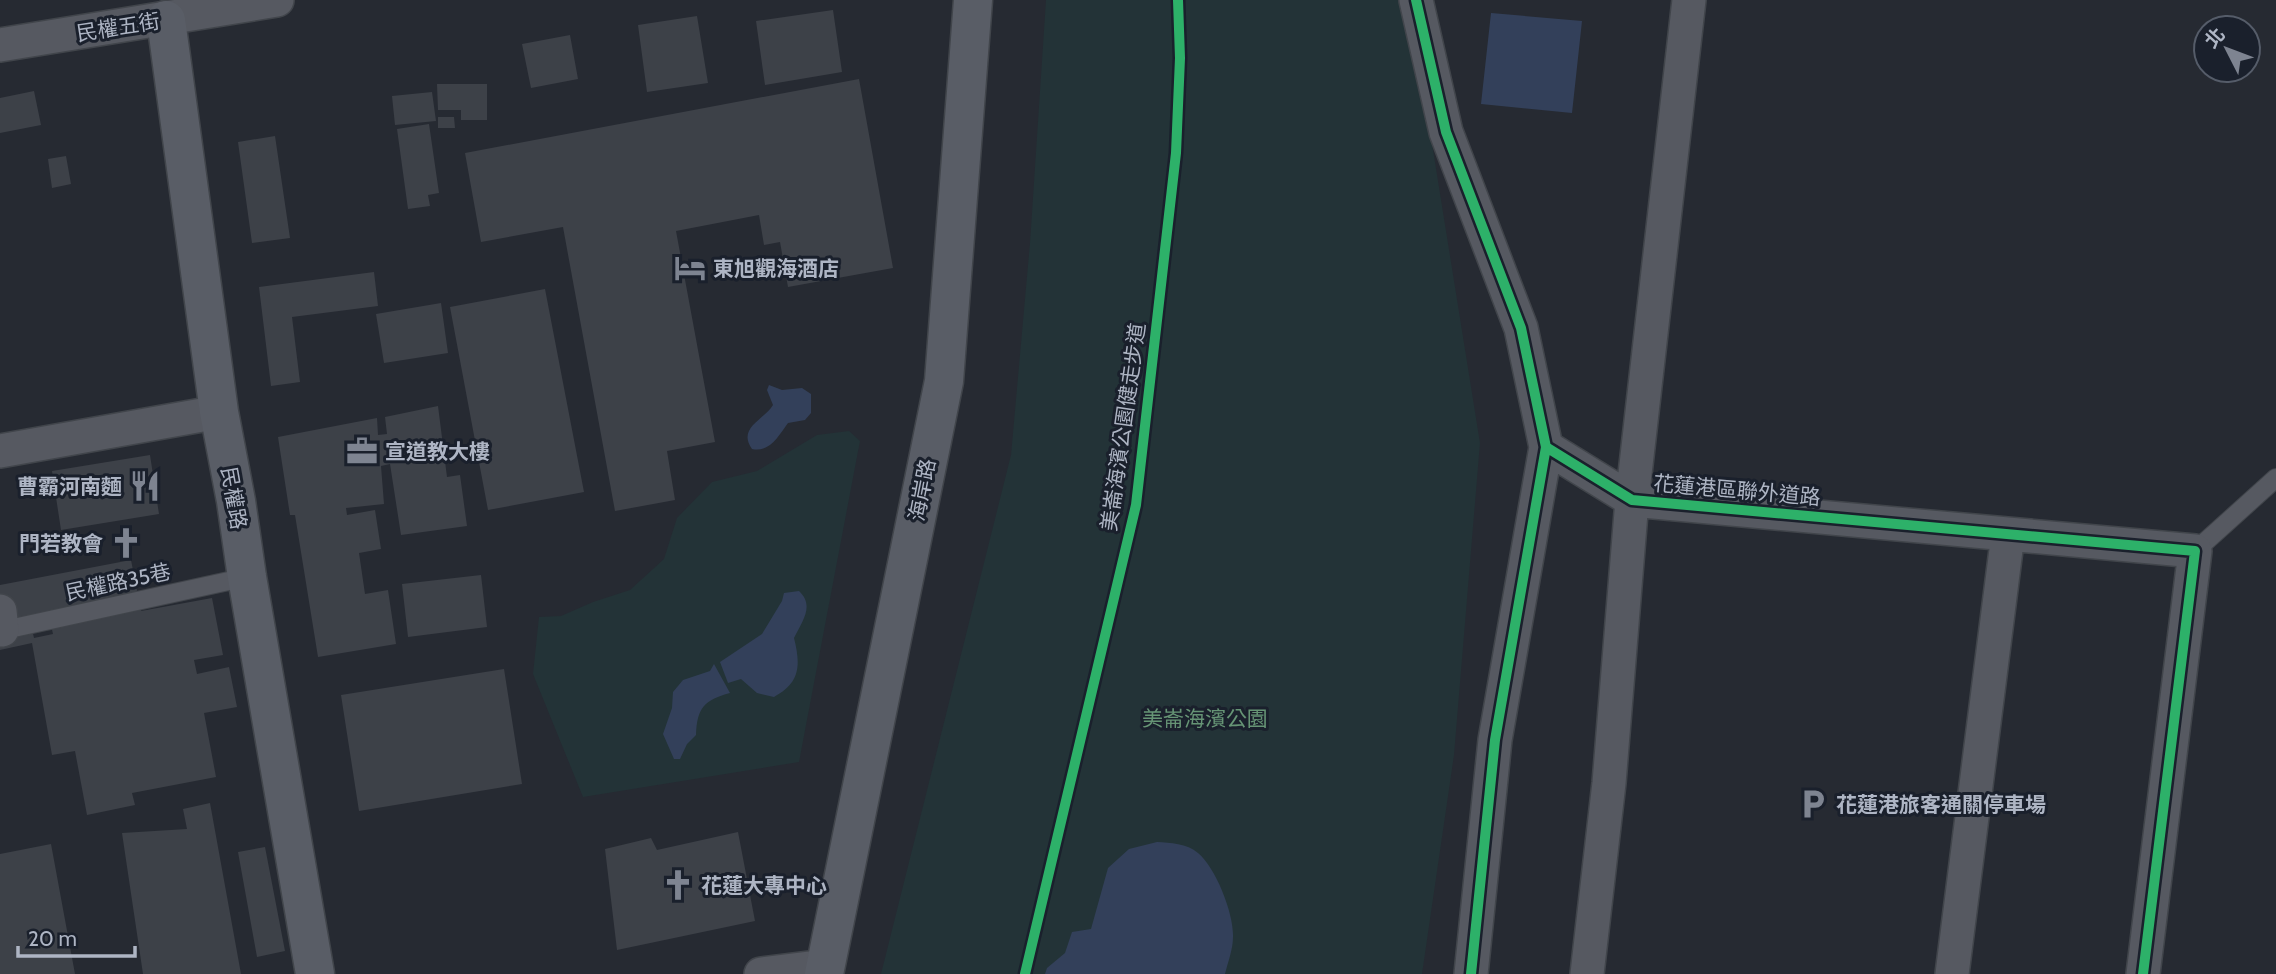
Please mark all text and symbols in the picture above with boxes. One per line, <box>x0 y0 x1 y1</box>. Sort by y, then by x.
street label: 民權五街 <box>75 8 161 46</box>
north arrow <box>2192 14 2262 84</box>
text: 北 <box>2200 23 2230 53</box>
hotel icon: 東旭觀海酒店 <box>673 251 707 285</box>
place label: 東旭觀海酒店 <box>713 256 839 281</box>
street label: 美崙海濱公園健走步道 <box>1096 321 1150 533</box>
office icon: 宣道教大樓 <box>345 434 379 468</box>
place label: 宣道教大樓 <box>385 439 490 464</box>
street label: 海岸路 <box>904 457 940 523</box>
street label: 民權路 <box>216 465 252 531</box>
restaurant icon: 曹霸河南麵 <box>128 469 162 503</box>
street label: 花蓮港區聯外道路 <box>1652 470 1822 510</box>
place label: 曹霸河南麵 <box>17 474 122 499</box>
church icon: 門若教會 <box>109 526 143 560</box>
place label: 門若教會 <box>19 531 103 556</box>
street label: 民權路35巷 <box>63 559 173 605</box>
park label: 美崙海濱公園 <box>1142 706 1268 731</box>
parking icon: 花蓮港旅客通關停車場 <box>1796 787 1830 821</box>
place label: 花蓮港旅客通關停車場 <box>1836 792 2046 817</box>
church icon: 花蓮大專中心 <box>661 868 695 902</box>
place label: 花蓮大專中心 <box>701 873 827 898</box>
scale bar <box>18 914 135 958</box>
text: 20 m <box>28 926 77 951</box>

